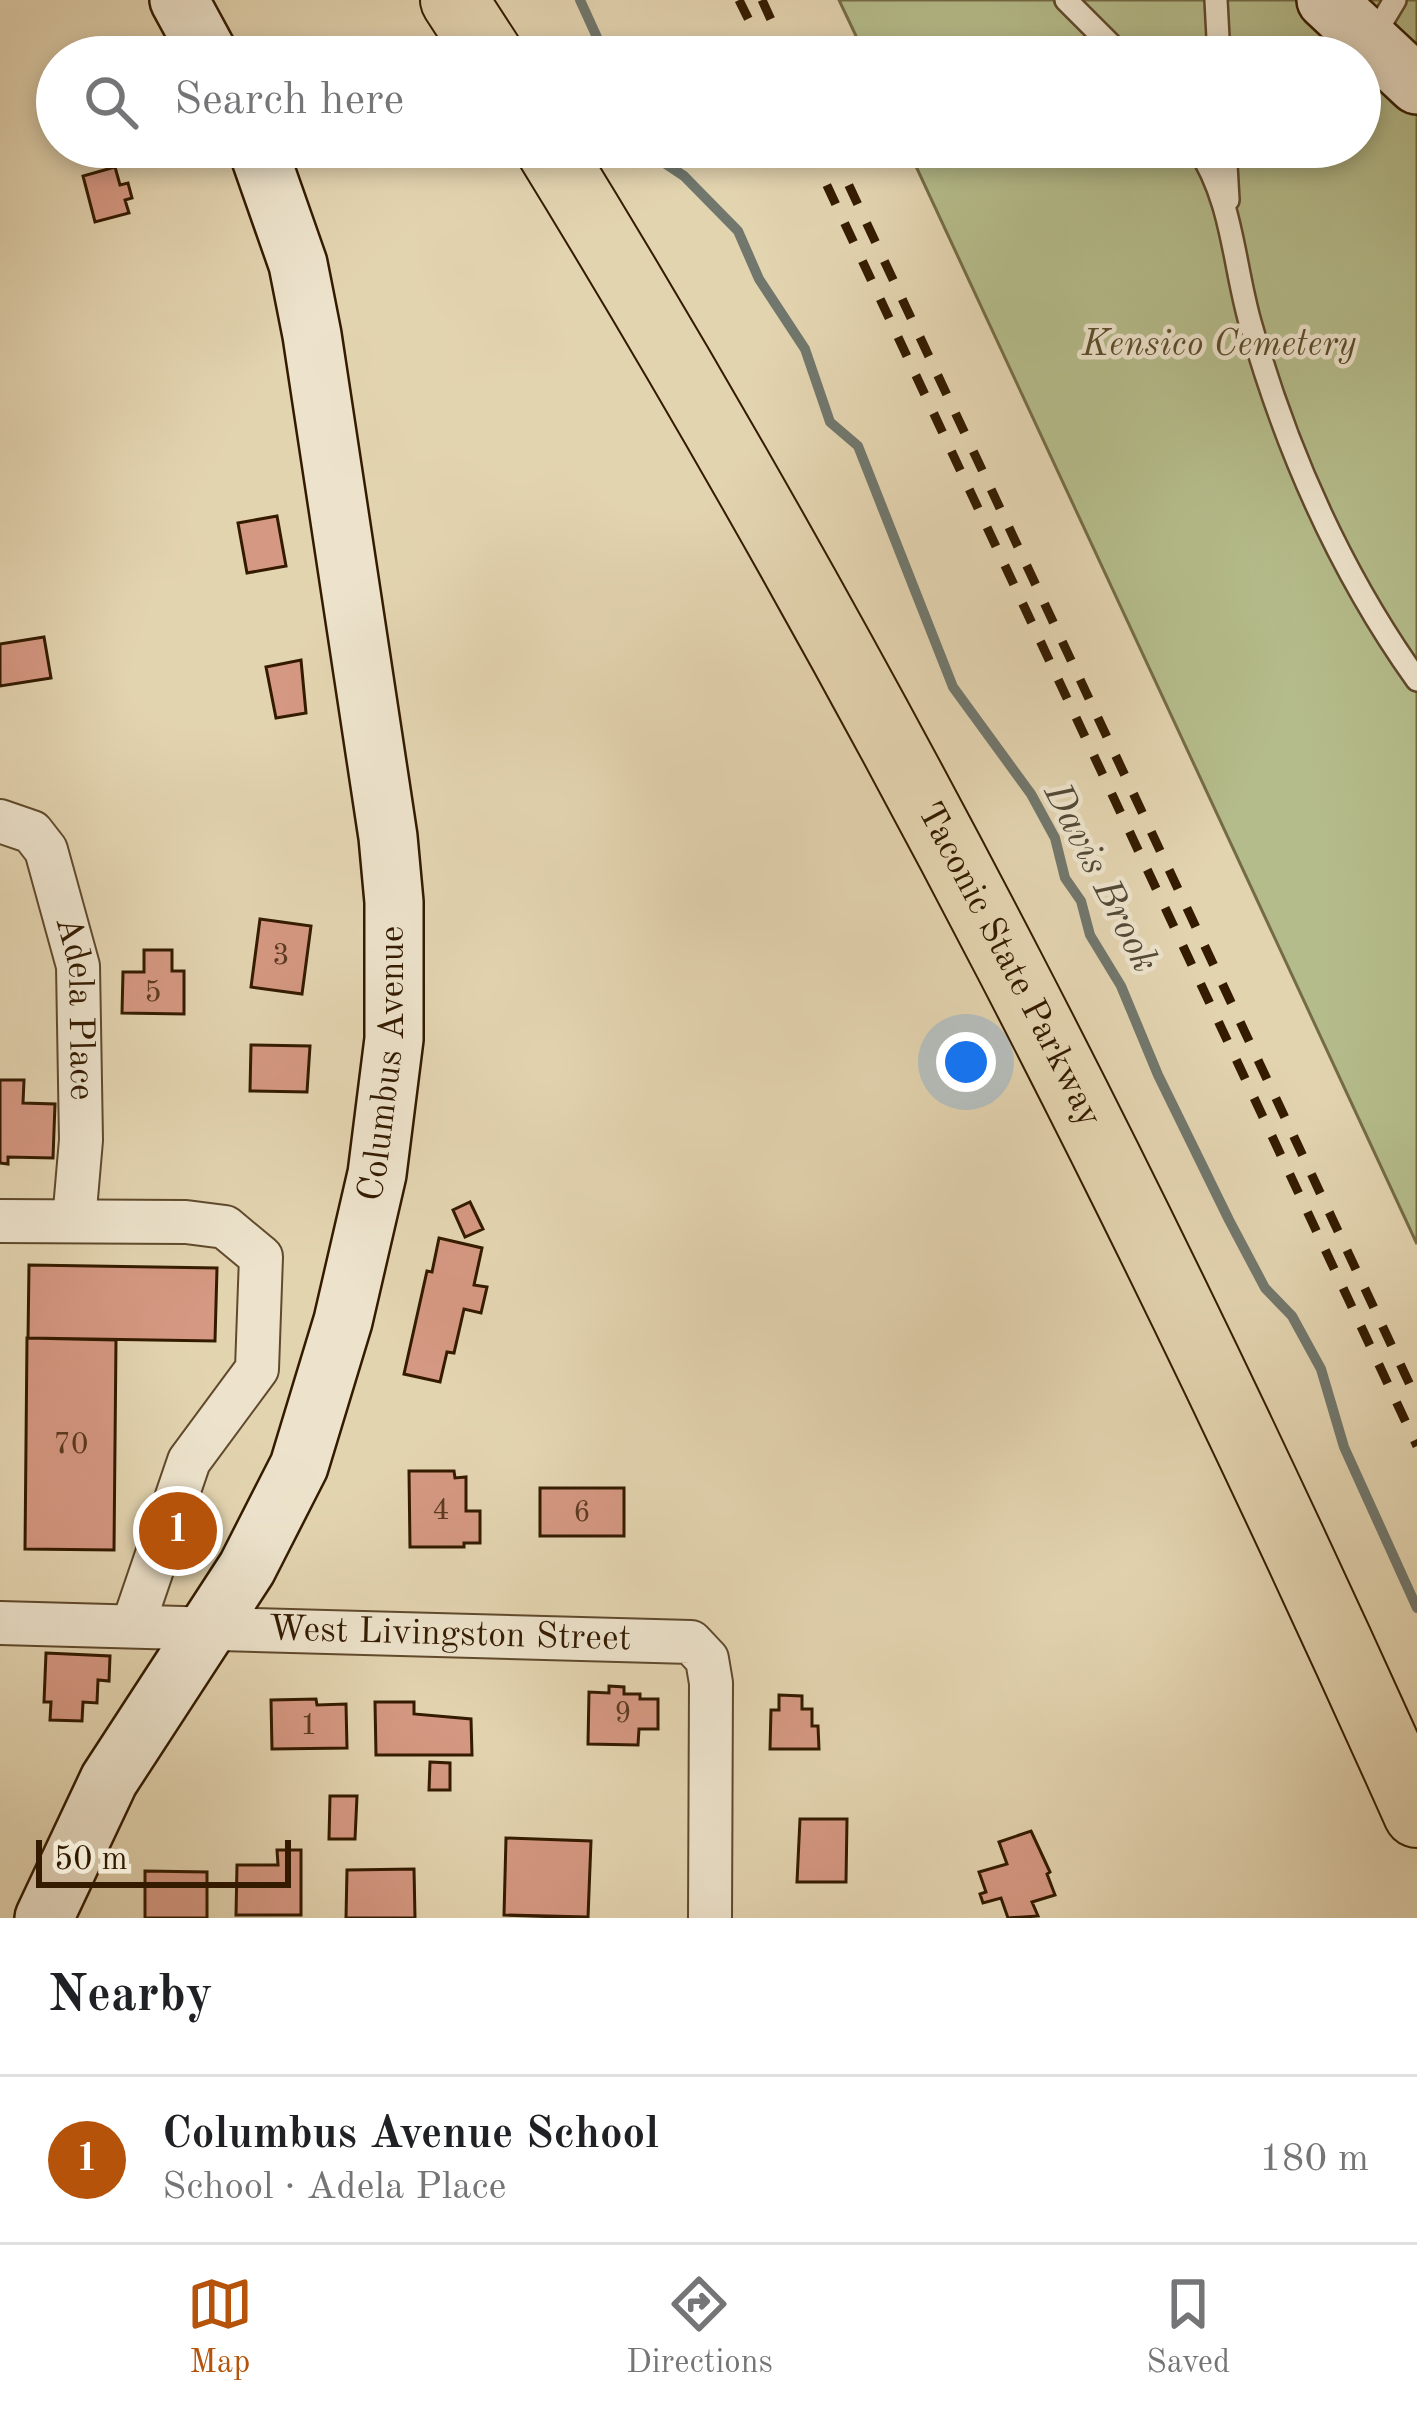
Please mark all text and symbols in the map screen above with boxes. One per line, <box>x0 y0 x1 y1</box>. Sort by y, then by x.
search box <box>36 36 1381 168</box>
icon: search <box>78 69 144 135</box>
text: Search here <box>174 79 404 124</box>
park label: Kensico Cemetery <box>1081 327 1357 364</box>
water label: Davis Brook <box>1035 776 1164 979</box>
street label: Taconic State Parkway <box>910 797 1107 1133</box>
street label: Adela Place <box>47 913 98 1101</box>
street label: Columbus Avenue <box>353 926 412 1205</box>
house number: 3 <box>272 941 290 971</box>
house number: 5 <box>144 978 162 1008</box>
your location <box>936 1032 996 1092</box>
house number: 70 <box>54 1430 88 1460</box>
pin: 1 <box>139 1486 217 1576</box>
house number: 4 <box>432 1496 450 1526</box>
house number: 6 <box>573 1498 591 1528</box>
street label: West Livingston Street <box>268 1612 632 1658</box>
house number: 9 <box>614 1699 632 1729</box>
house number: 1 <box>300 1711 318 1741</box>
scale bar <box>36 1834 291 1887</box>
text: 50 m <box>54 1844 128 1877</box>
text: Nearby <box>48 1971 213 2022</box>
text: Columbus Avenue School <box>162 2113 659 2158</box>
text: 1 <box>76 2140 98 2179</box>
text: 180 m <box>1259 2140 1369 2179</box>
text: School · Adela Place <box>162 2168 506 2207</box>
tab: Map <box>187 2271 253 2384</box>
tab: Directions <box>626 2271 773 2384</box>
tab: Saved <box>1146 2271 1230 2384</box>

